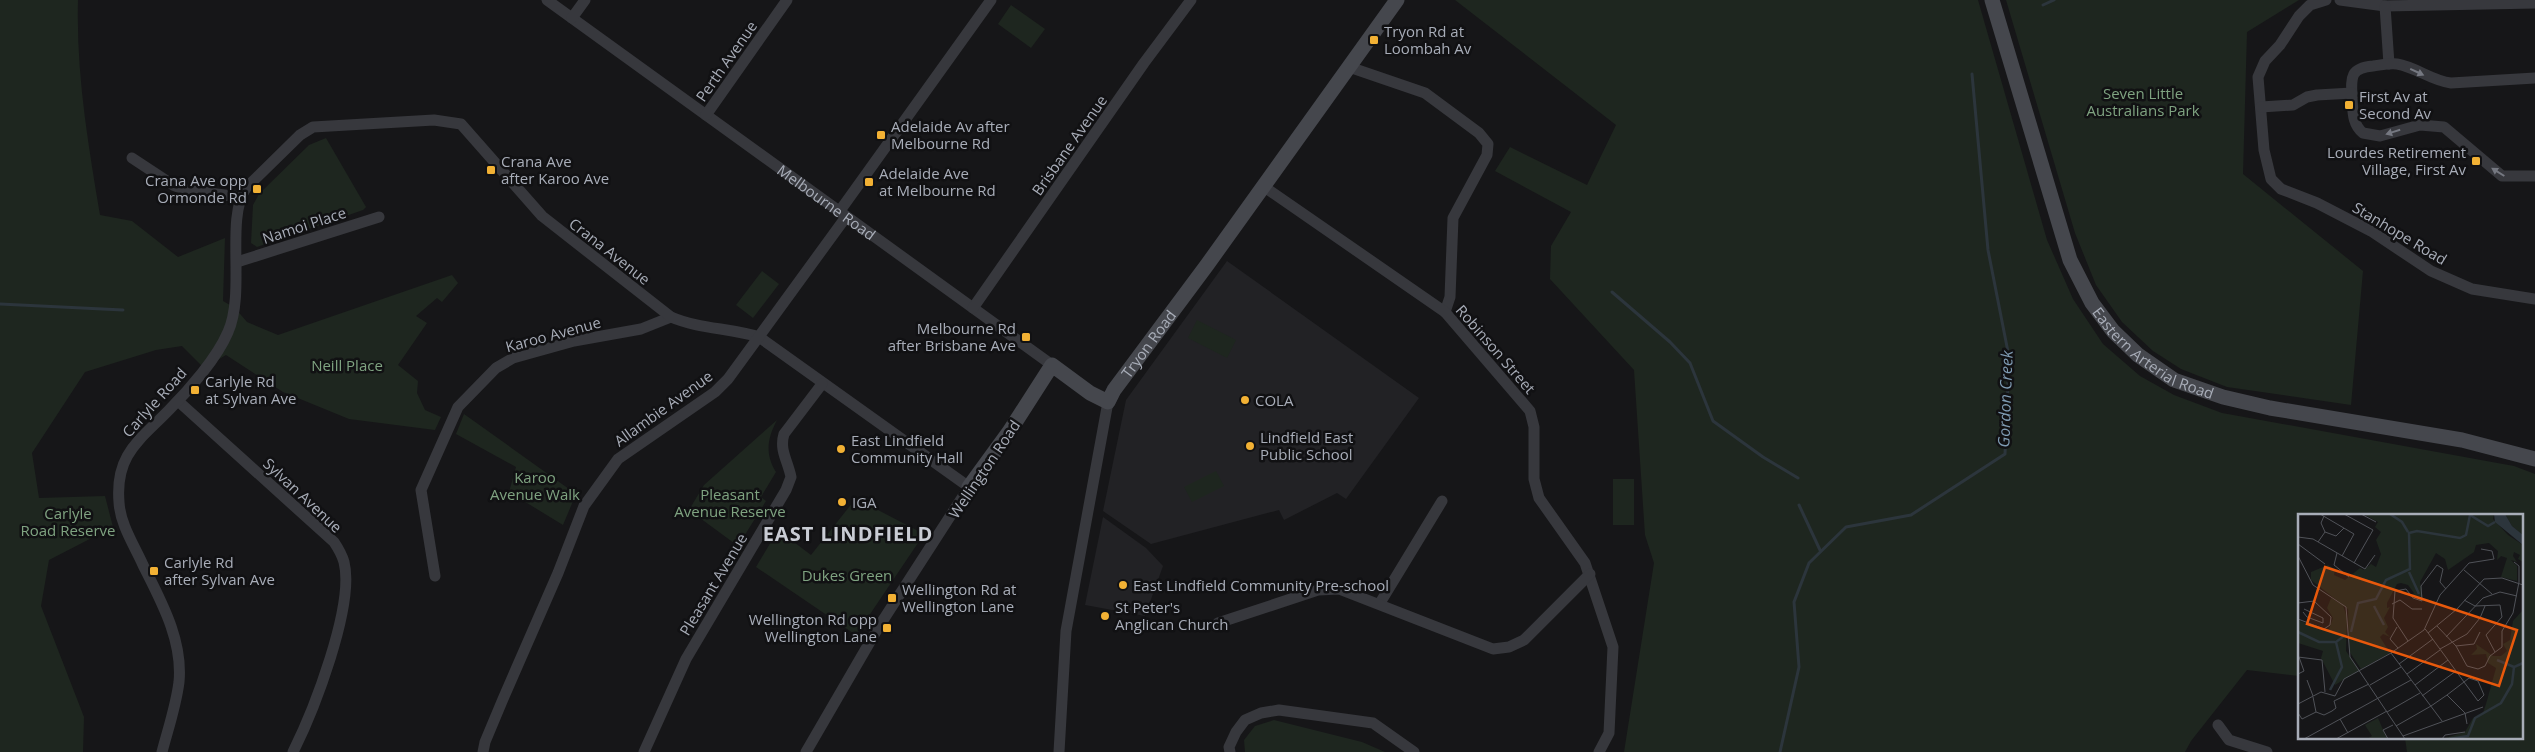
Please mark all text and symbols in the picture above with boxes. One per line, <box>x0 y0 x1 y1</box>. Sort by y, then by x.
street label: Perth Avenue <box>691 17 761 105</box>
place label: Tryon Rd at Loombah Av <box>1384 21 1472 58</box>
marker: Tryon Rd at Loombah Av <box>1368 34 1380 46</box>
one-way arrow <box>2410 68 2424 76</box>
park label: Seven Little Australians Park <box>2086 83 2200 120</box>
place label: First Av at Second Av <box>2359 86 2432 123</box>
street label: Brisbane Avenue <box>1027 91 1111 199</box>
marker: First Av at Second Av <box>2343 99 2355 111</box>
place label: Adelaide Av after Melbourne Rd <box>891 116 1010 153</box>
one-way arrow <box>2386 128 2401 136</box>
marker: Adelaide Av after Melbourne Rd <box>875 129 887 141</box>
place label: Lourdes Retirement Village, First Av <box>2327 142 2467 179</box>
place label: Crana Ave after Karoo Ave <box>501 151 609 188</box>
marker: Lourdes Retirement Village, First Av <box>2470 155 2482 167</box>
street label: Melbourne Road <box>773 160 880 244</box>
place label: Adelaide Ave at Melbourne Rd <box>879 163 996 200</box>
marker: Crana Ave after Karoo Ave <box>485 164 497 176</box>
one-way arrow <box>2491 167 2505 177</box>
place label: Crana Ave opp Ormonde Rd <box>145 170 247 207</box>
marker: Adelaide Ave at Melbourne Rd <box>863 176 875 188</box>
marker: Crana Ave opp Ormonde Rd <box>251 183 263 195</box>
street label: Stanhope Road <box>2349 197 2451 269</box>
street label: Namoi Place <box>260 202 348 248</box>
street label: Crana Avenue <box>565 213 655 289</box>
street label: Robinson Street <box>1452 300 1540 398</box>
street label: Eastern Arterial Road <box>2088 303 2217 403</box>
street label: Tryon Road <box>1117 306 1180 382</box>
street label: Karoo Avenue <box>503 312 603 356</box>
place label: Melbourne Rd after Brisbane Ave <box>888 318 1016 355</box>
marker: Melbourne Rd after Brisbane Ave <box>1020 331 1032 343</box>
water label: Gordon Creek <box>1992 349 2018 448</box>
park label: Neill Place <box>311 355 383 375</box>
street label: Carlyle Road <box>117 363 191 441</box>
street label: Allambie Avenue <box>610 366 716 450</box>
place label: Carlyle Rd at Sylvan Ave <box>205 371 296 408</box>
marker: Carlyle Rd at Sylvan Ave <box>189 384 201 396</box>
place label: COLA <box>1255 390 1294 410</box>
marker: COLA <box>1239 394 1251 406</box>
street label: Wellington Road <box>944 416 1024 522</box>
place label: Lindfield East Public School <box>1260 427 1353 464</box>
place label: East Lindfield Community Hall <box>851 430 963 467</box>
marker: Lindfield East Public School <box>1244 440 1256 452</box>
marker: East Lindfield Community Hall <box>835 443 847 455</box>
street label: Sylvan Avenue <box>259 453 347 537</box>
park label: Karoo Avenue Walk <box>490 467 580 504</box>
park label: Pleasant Avenue Reserve <box>674 484 786 521</box>
place label: IGA <box>852 492 877 512</box>
marker: IGA <box>836 496 848 508</box>
park label: Carlyle Road Reserve <box>21 503 116 540</box>
inset map <box>2298 514 2522 740</box>
district label: EAST LINDFIELD <box>763 520 933 547</box>
street label: Pleasant Avenue <box>675 529 751 639</box>
place label: Carlyle Rd after Sylvan Ave <box>164 552 275 589</box>
marker: Carlyle Rd after Sylvan Ave <box>148 565 160 577</box>
park label: Dukes Green <box>802 565 892 585</box>
place label: East Lindfield Community Pre-school <box>1133 575 1389 595</box>
place label: Wellington Rd at Wellington Lane <box>902 579 1016 616</box>
marker: East Lindfield Community Pre-school <box>1117 579 1129 591</box>
marker: Wellington Rd at Wellington Lane <box>886 592 898 604</box>
place label: St Peter's Anglican Church <box>1115 597 1228 634</box>
place label: Wellington Rd opp Wellington Lane <box>749 609 877 646</box>
marker: St Peter's Anglican Church <box>1099 610 1111 622</box>
marker: Wellington Rd opp Wellington Lane <box>881 622 893 634</box>

